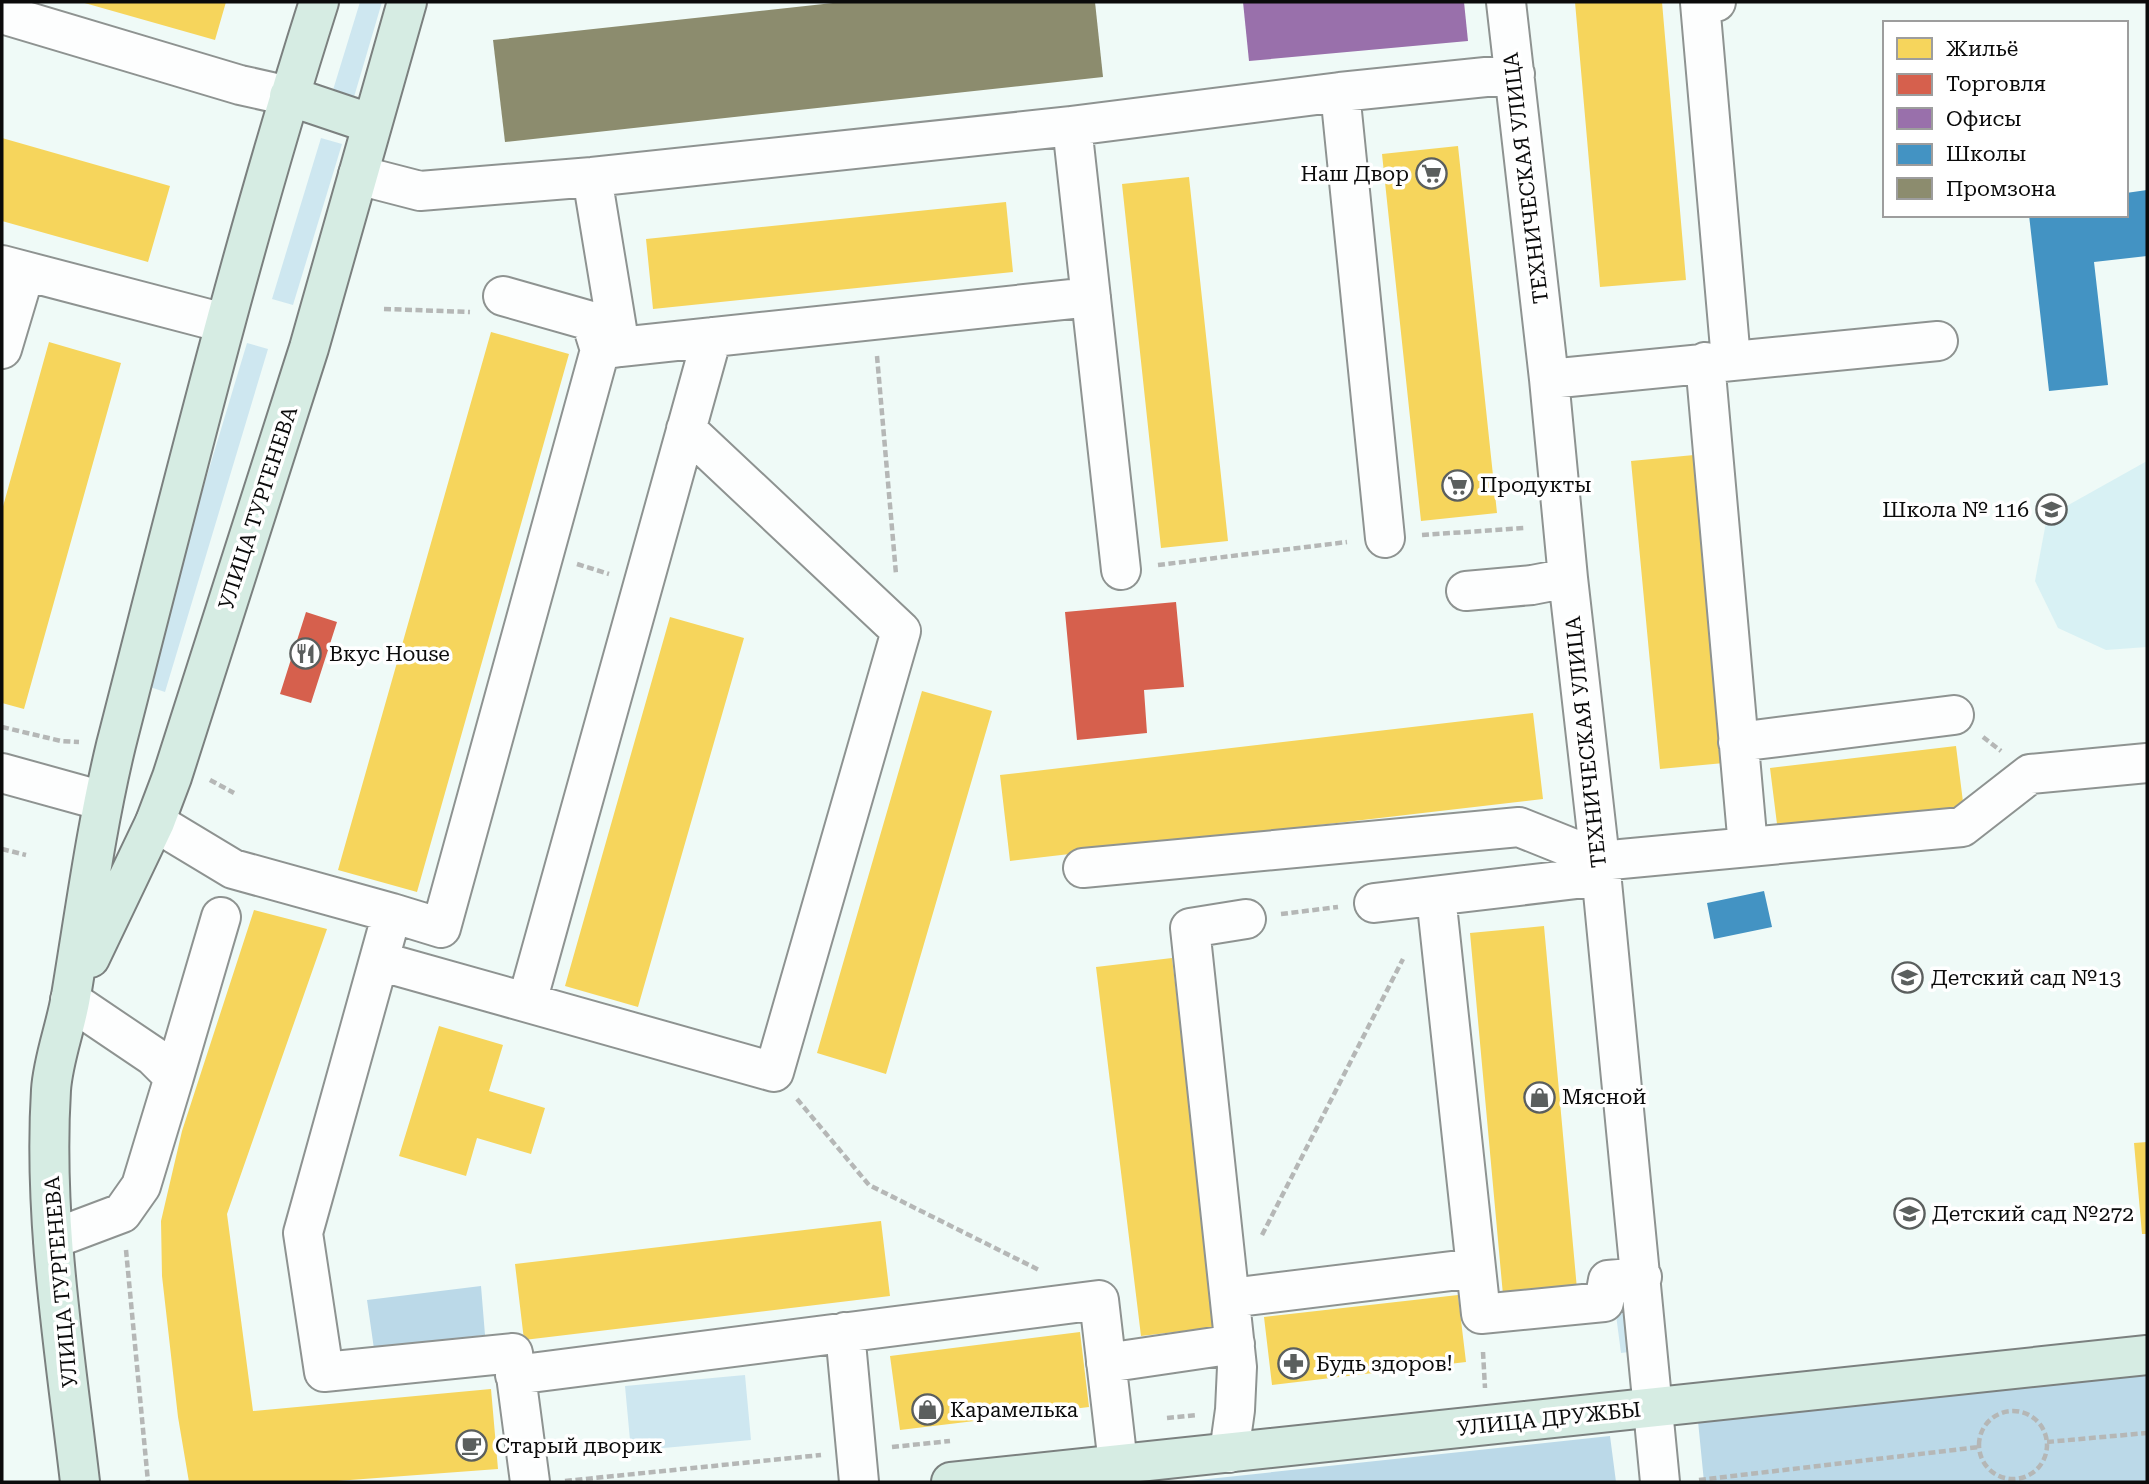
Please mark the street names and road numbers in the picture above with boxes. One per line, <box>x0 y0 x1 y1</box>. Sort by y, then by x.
street label: ТЕХНИЧЕСКАЯ УЛИЦА <box>1499 51 1553 305</box>
street label: УЛИЦА ТУРГЕНЕВА <box>214 403 302 613</box>
street label: ТЕХНИЧЕСКАЯ УЛИЦА <box>1561 615 1611 869</box>
street label: УЛИЦА ТУРГЕНЕВА <box>40 1175 82 1389</box>
street label: УЛИЦА ДРУЖБЫ <box>1456 1397 1642 1441</box>

